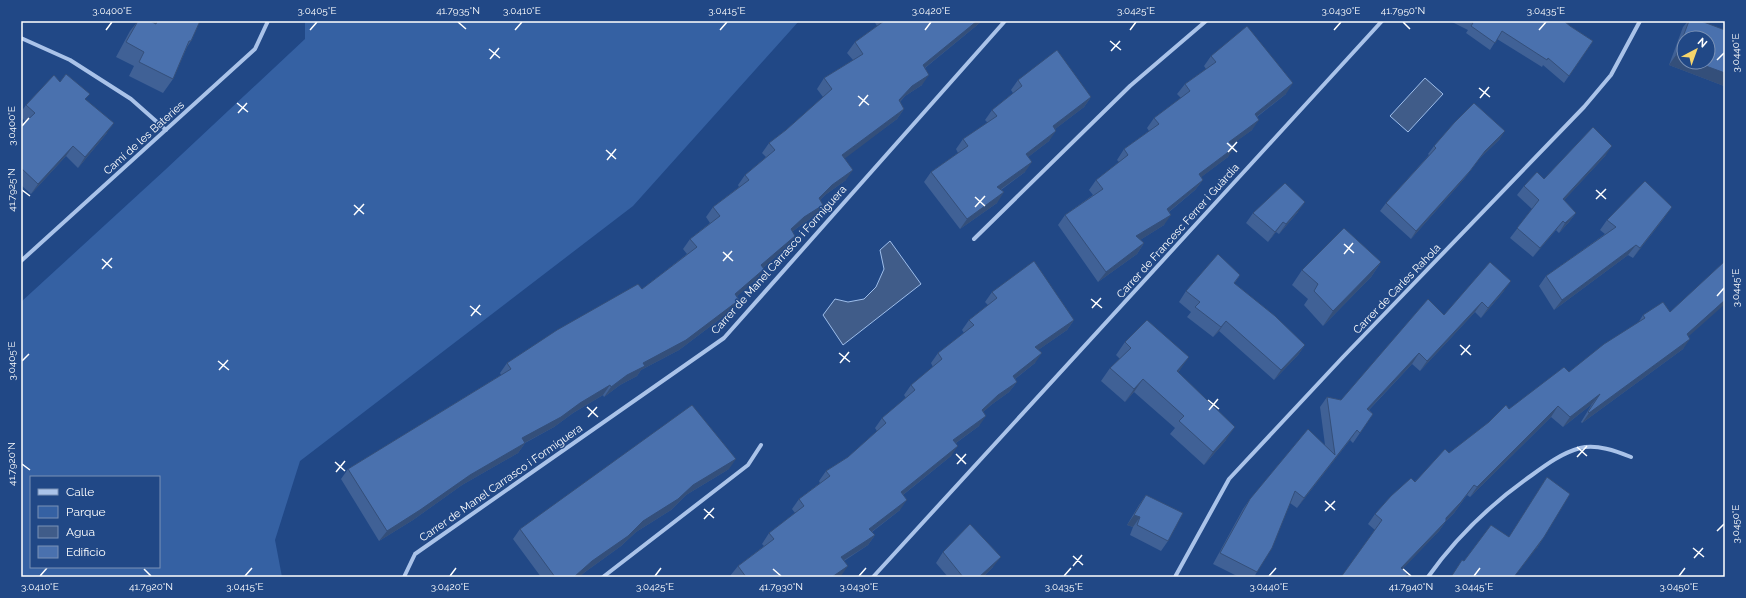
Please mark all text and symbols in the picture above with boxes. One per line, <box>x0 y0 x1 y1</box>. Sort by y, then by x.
text: 3.0400°E <box>92 5 132 16</box>
text: 3.0405°E <box>297 5 337 16</box>
text: 41.7935°N <box>436 5 480 16</box>
text: 3.0410°E <box>503 5 541 16</box>
text: 3.0415°E <box>708 5 746 16</box>
text: 3.0420°E <box>912 5 950 16</box>
text: 3.0425°E <box>1117 5 1155 16</box>
text: 3.0430°E <box>1322 5 1360 16</box>
text: 41.7950°N <box>1381 5 1425 16</box>
text: 3.0435°E <box>1527 5 1565 16</box>
north arrow <box>1676 30 1716 70</box>
text: 3.0440°E <box>1730 34 1741 72</box>
text: N <box>1695 35 1710 50</box>
street label: Camí de les Bateries <box>101 98 187 178</box>
text: 3.0400°E <box>6 106 17 146</box>
street label: Carrer de Francesc Ferrer i Guàrdia <box>1114 161 1242 301</box>
text: 41.7925°N <box>6 168 17 212</box>
street label: Carrer de Manel Carrasco i Formiguera <box>709 183 849 337</box>
street label: Carrer de Carles Rahola <box>1351 241 1443 337</box>
text: 3.0445°E <box>1730 269 1741 307</box>
text: 3.0405°E <box>6 341 17 381</box>
street label: Carrer de Manel Carrasco i Formiguera <box>417 422 585 544</box>
text: 41.7920°N <box>6 442 17 486</box>
legend <box>30 476 160 568</box>
text: Calle <box>66 485 94 499</box>
text: Parque <box>66 505 106 519</box>
text: 3.0450°E <box>1730 505 1741 543</box>
text: Agua <box>66 525 95 539</box>
text: Edificio <box>66 545 106 559</box>
text: 3.0410°E <box>21 581 59 592</box>
text: 41.7920°N <box>129 581 173 592</box>
text: 3.0415°E <box>226 581 264 592</box>
text: 3.0420°E <box>431 581 469 592</box>
text: 3.0425°E <box>636 581 674 592</box>
text: 41.7930°N <box>759 581 803 592</box>
text: 3.0430°E <box>840 581 878 592</box>
text: 3.0435°E <box>1045 581 1083 592</box>
text: 3.0440°E <box>1250 581 1288 592</box>
text: 41.7940°N <box>1389 581 1433 592</box>
text: 3.0445°E <box>1455 581 1493 592</box>
text: 3.0450°E <box>1660 581 1698 592</box>

